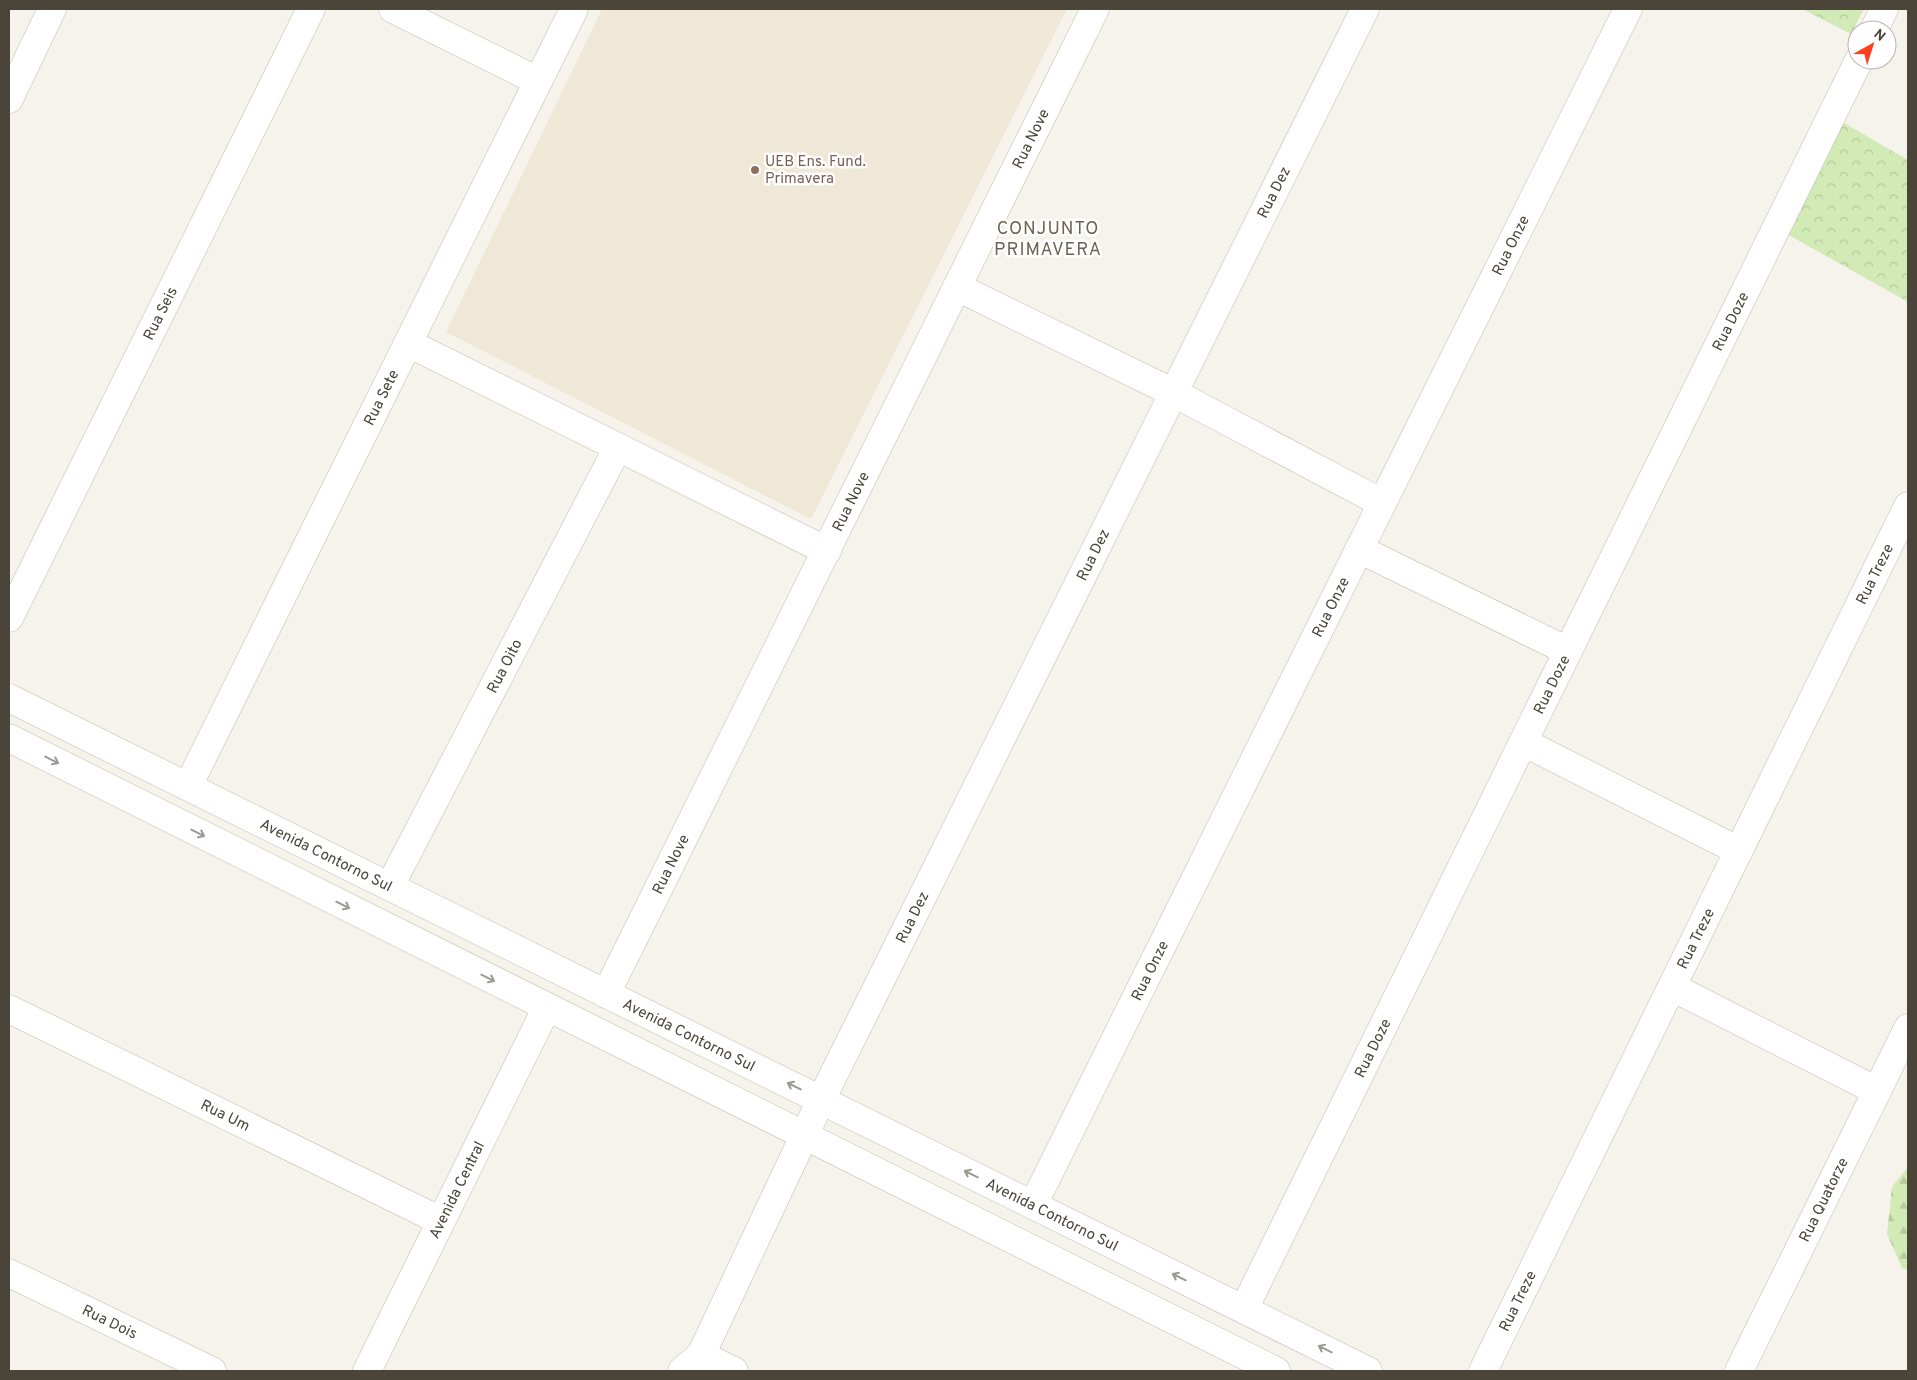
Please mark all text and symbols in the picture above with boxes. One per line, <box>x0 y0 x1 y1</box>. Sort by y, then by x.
north arrow <box>1847 20 1897 70</box>
text: N <box>1870 26 1888 46</box>
street label: Rua Nove <box>1009 106 1055 172</box>
place label: UEB Ens. Fund. Primavera <box>765 153 866 189</box>
marker: UEB Ens. Fund. Primavera <box>749 164 761 176</box>
street label: Rua Dez <box>1254 164 1296 222</box>
street label: Rua Onze <box>1489 213 1535 279</box>
district label: CONJUNTO PRIMAVERA <box>994 218 1102 262</box>
street label: Rua Seis <box>140 284 183 344</box>
street label: Rua Doze <box>1709 289 1754 355</box>
street label: Rua Sete <box>361 367 404 429</box>
street label: Rua Nove <box>829 469 875 535</box>
street label: Rua Dez <box>1073 526 1115 584</box>
street label: Rua Treze <box>1853 541 1899 608</box>
street label: Rua Onze <box>1309 574 1355 641</box>
street label: Rua Oito <box>484 636 528 697</box>
street label: Rua Doze <box>1530 653 1575 718</box>
one-way arrow <box>45 755 60 765</box>
street label: Avenida Contorno Sul <box>256 816 395 897</box>
one-way arrow <box>190 829 205 838</box>
street label: Rua Nove <box>649 832 695 898</box>
street label: Rua Dez <box>893 889 934 947</box>
one-way arrow <box>335 901 350 910</box>
street label: Rua Treze <box>1674 905 1720 973</box>
street label: Rua Onze <box>1128 938 1174 1004</box>
one-way arrow <box>481 973 496 983</box>
street label: Avenida Contorno Sul <box>619 995 758 1077</box>
street label: Rua Doze <box>1351 1016 1396 1081</box>
one-way arrow <box>787 1081 802 1091</box>
street label: Rua Um <box>197 1096 253 1137</box>
street label: Avenida Central <box>426 1139 490 1242</box>
street label: Rua Quatorze <box>1796 1155 1854 1246</box>
one-way arrow <box>963 1169 978 1179</box>
street label: Avenida Contorno Sul <box>982 1175 1121 1257</box>
street label: Rua Treze <box>1496 1268 1542 1335</box>
one-way arrow <box>1172 1272 1187 1281</box>
street label: Rua Dois <box>78 1302 140 1344</box>
one-way arrow <box>1318 1344 1333 1354</box>

